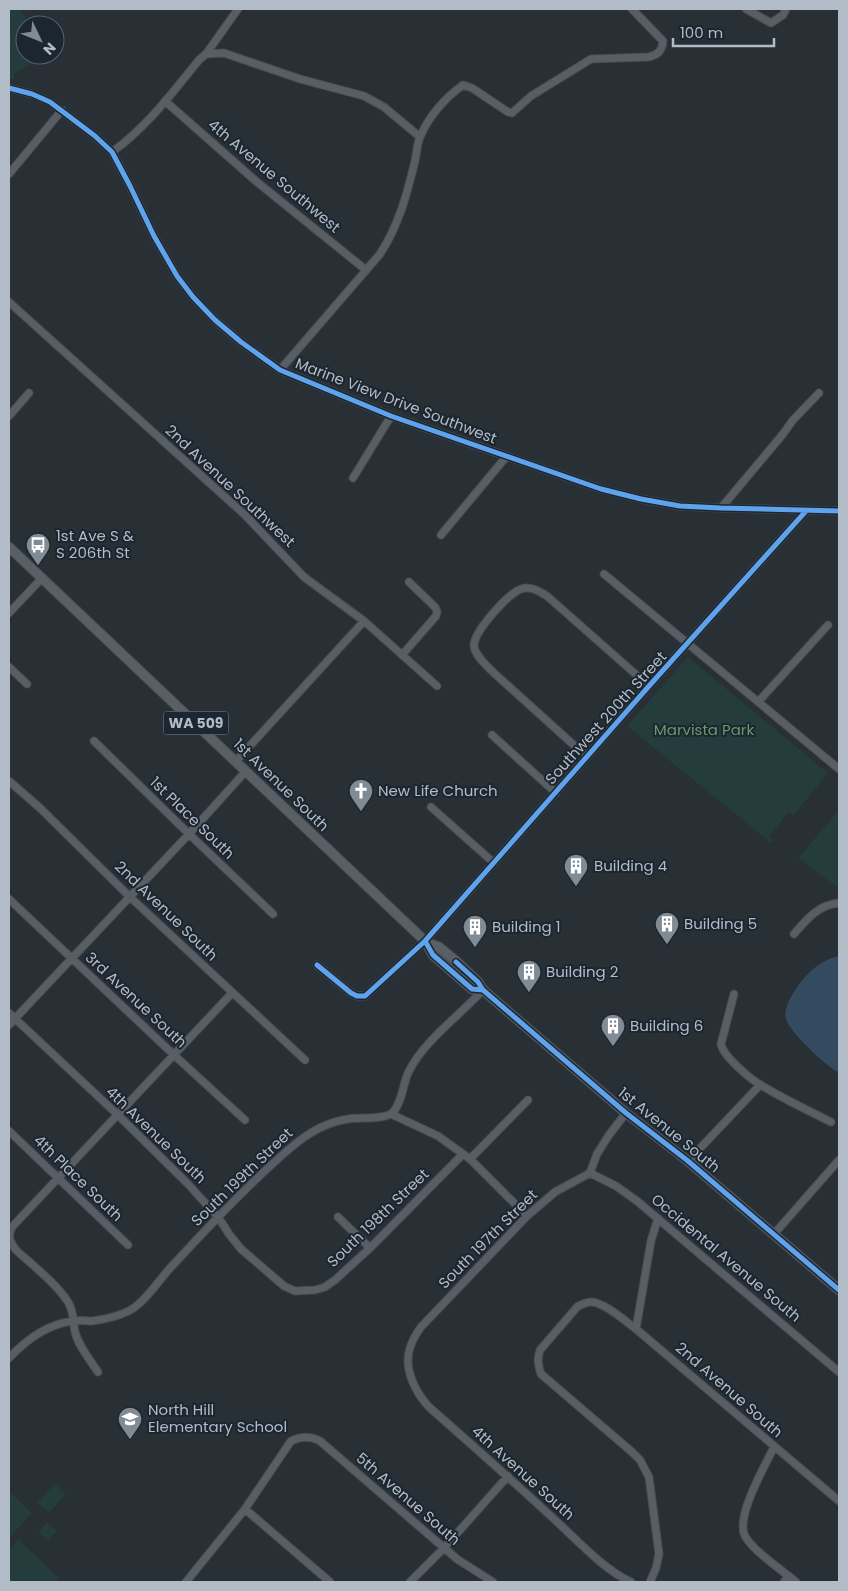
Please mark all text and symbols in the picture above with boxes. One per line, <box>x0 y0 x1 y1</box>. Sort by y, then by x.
north arrow <box>15 15 65 65</box>
scale bar <box>673 15 774 47</box>
text: 100 m <box>680 22 723 43</box>
text: N <box>39 38 60 60</box>
street label: 4th Avenue Southwest <box>204 114 345 237</box>
street label: Marine View Drive Southwest <box>292 352 500 449</box>
street label: 2nd Avenue Southwest <box>161 420 300 552</box>
place label: 1st Ave S & S 206th St <box>56 525 134 563</box>
bus stop icon: 1st Ave S & S 206th St <box>25 532 51 566</box>
street label: Southwest 200th Street <box>540 647 671 789</box>
road number: WA 509 <box>164 711 228 734</box>
park label: Marvista Park <box>654 719 754 740</box>
street label: 1st Avenue South <box>229 733 334 836</box>
street label: 1st Place South <box>145 772 239 863</box>
church icon: New Life Church <box>348 778 374 812</box>
place label: New Life Church <box>378 780 498 801</box>
building icon: Building 4 <box>563 853 589 887</box>
place label: Building 4 <box>594 855 667 876</box>
street label: 2nd Avenue South <box>110 856 222 965</box>
building icon: Building 5 <box>654 911 680 945</box>
place label: Building 5 <box>684 913 757 934</box>
building icon: Building 1 <box>462 914 488 948</box>
place label: Building 1 <box>492 916 561 937</box>
street label: 3rd Avenue South <box>81 947 192 1052</box>
building icon: Building 2 <box>516 959 542 993</box>
place label: Building 2 <box>546 961 618 982</box>
building icon: Building 6 <box>600 1013 626 1047</box>
place label: Building 6 <box>630 1015 703 1036</box>
street label: 4th Avenue South <box>102 1081 211 1188</box>
street label: 1st Avenue South <box>614 1082 725 1177</box>
street label: South 199th Street <box>186 1123 297 1231</box>
street label: 4th Place South <box>29 1130 128 1226</box>
street label: South 198th Street <box>322 1164 433 1272</box>
street label: South 197th Street <box>433 1184 542 1293</box>
street label: Occidental Avenue South <box>647 1189 806 1327</box>
street label: 2nd Avenue South <box>671 1337 787 1442</box>
place label: North Hill Elementary School <box>148 1399 287 1437</box>
school or university icon: North Hill Elementary School <box>117 1406 143 1440</box>
street label: 4th Avenue South <box>467 1421 579 1525</box>
street label: 5th Avenue South <box>352 1447 465 1550</box>

